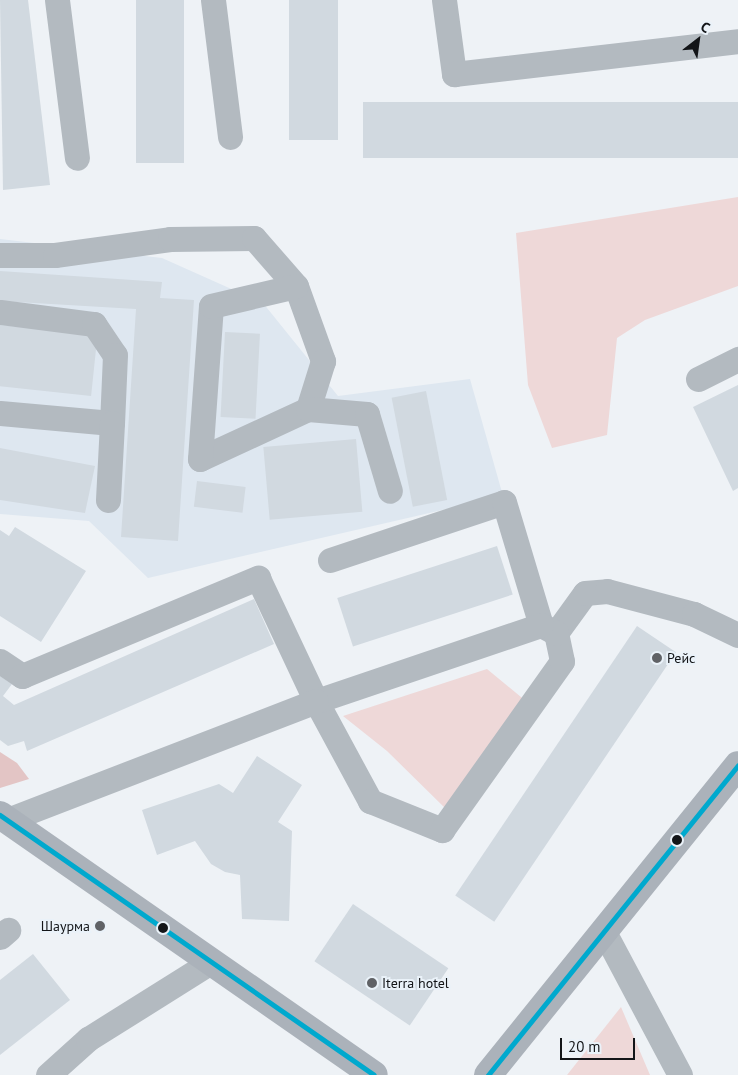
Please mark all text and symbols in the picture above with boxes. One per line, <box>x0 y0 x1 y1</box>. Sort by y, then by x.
north arrow <box>673 15 723 65</box>
text: С <box>698 17 713 37</box>
place label: Рейс <box>667 650 695 666</box>
marker: Рейс <box>651 652 663 664</box>
unlabelled marker <box>672 835 682 845</box>
place label: Шаурма <box>41 918 90 934</box>
marker: Шаурма <box>94 920 106 932</box>
unlabelled marker <box>158 923 168 933</box>
place label: Iterra hotel <box>382 975 449 991</box>
marker: Iterra hotel <box>366 977 378 989</box>
scale bar <box>563 1028 638 1060</box>
text: 20 m <box>568 1037 601 1056</box>

